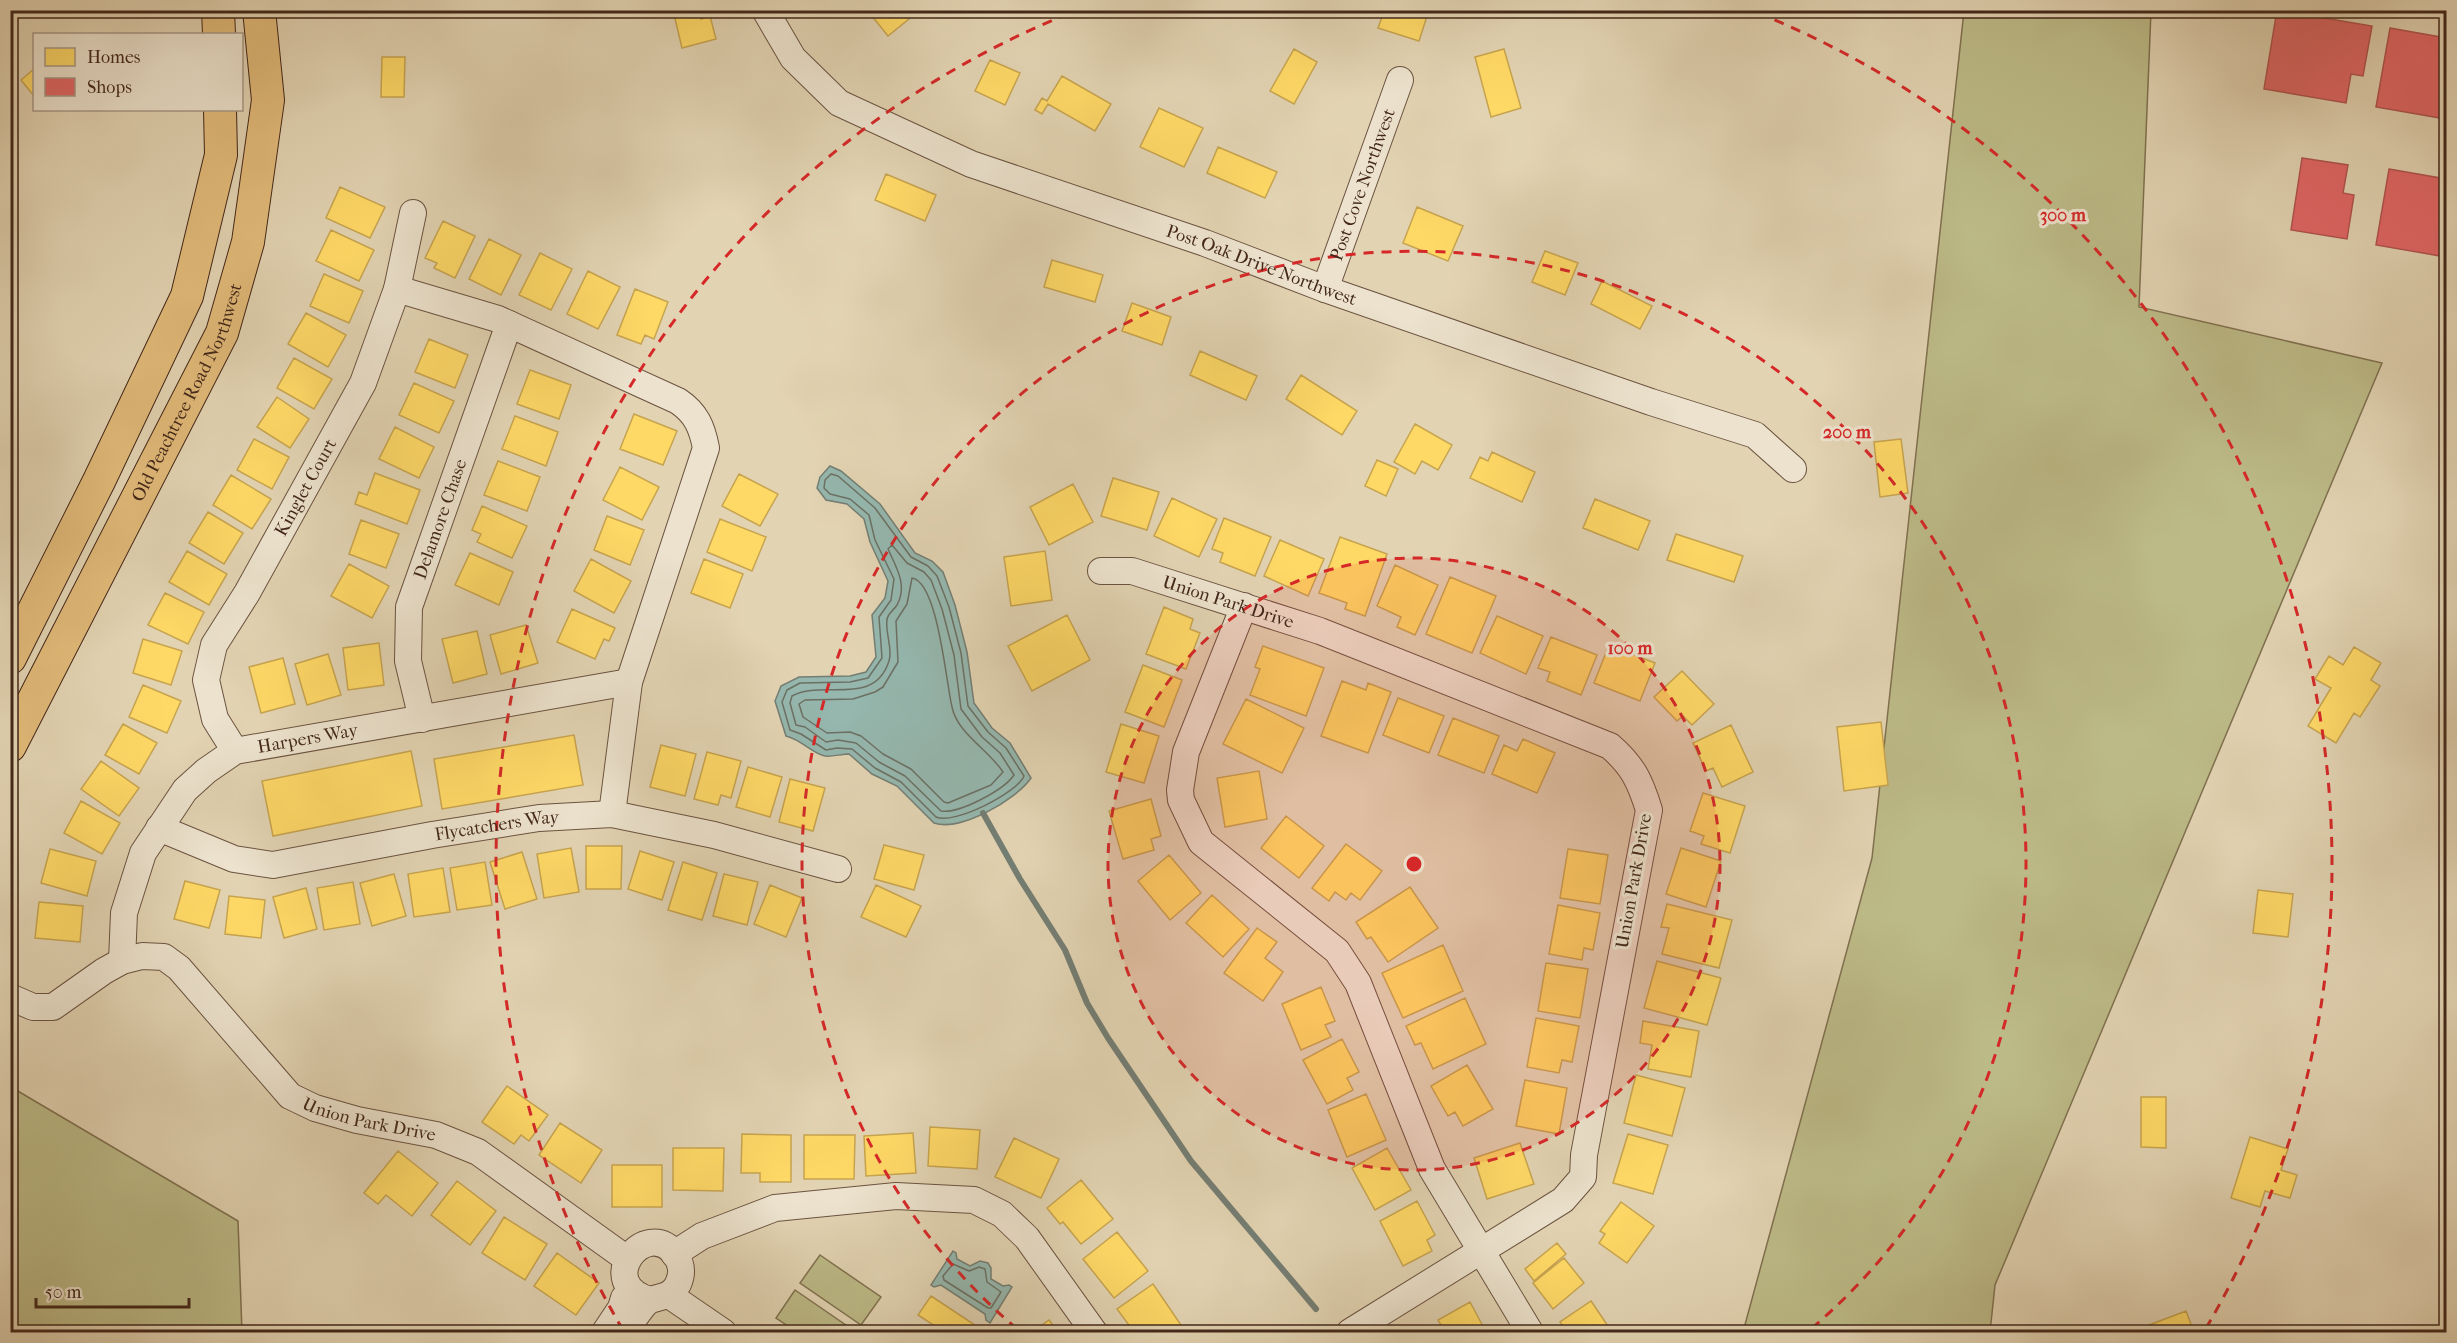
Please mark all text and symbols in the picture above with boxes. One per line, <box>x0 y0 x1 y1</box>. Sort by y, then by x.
legend <box>33 33 243 111</box>
text: Homes <box>87 47 141 68</box>
text: Shops <box>87 77 132 98</box>
street label: Post Cove Northwest <box>1326 105 1400 263</box>
text: 300 m <box>2040 205 2087 226</box>
street label: Post Oak Drive Northwest <box>1164 220 1360 310</box>
street label: Old Peachtree Road Northwest <box>127 280 246 505</box>
text: 200 m <box>1823 422 1872 443</box>
street label: Kinglet Court <box>270 434 341 540</box>
street label: Delamore Chase <box>409 456 471 582</box>
street label: Union Park Drive <box>1160 571 1297 633</box>
text: 100 m <box>1607 638 1654 659</box>
street label: Harpers Way <box>256 719 361 757</box>
street label: Flycatchers Way <box>433 806 561 845</box>
street label: Union Park Drive <box>1612 812 1656 950</box>
centre of rings <box>1404 854 1424 874</box>
street label: Union Park Drive <box>299 1093 438 1145</box>
scale bar <box>36 1271 189 1309</box>
text: 50 m <box>45 1282 82 1303</box>

